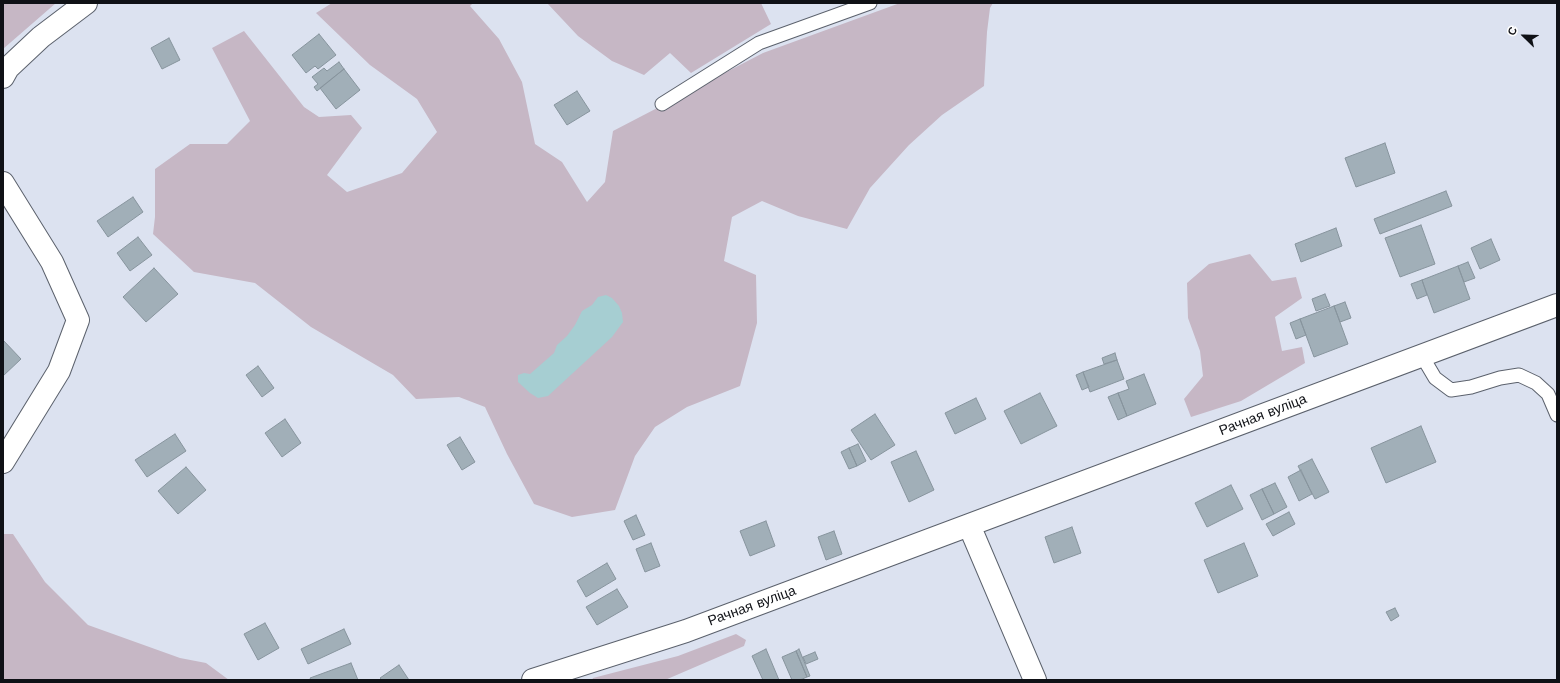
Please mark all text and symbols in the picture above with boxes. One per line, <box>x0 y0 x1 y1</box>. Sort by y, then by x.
north arrow <box>1504 16 1544 56</box>
text: С <box>1505 25 1520 37</box>
street label: Рачная вуліца <box>1217 391 1309 439</box>
street label: Рачная вуліца <box>706 582 798 630</box>

